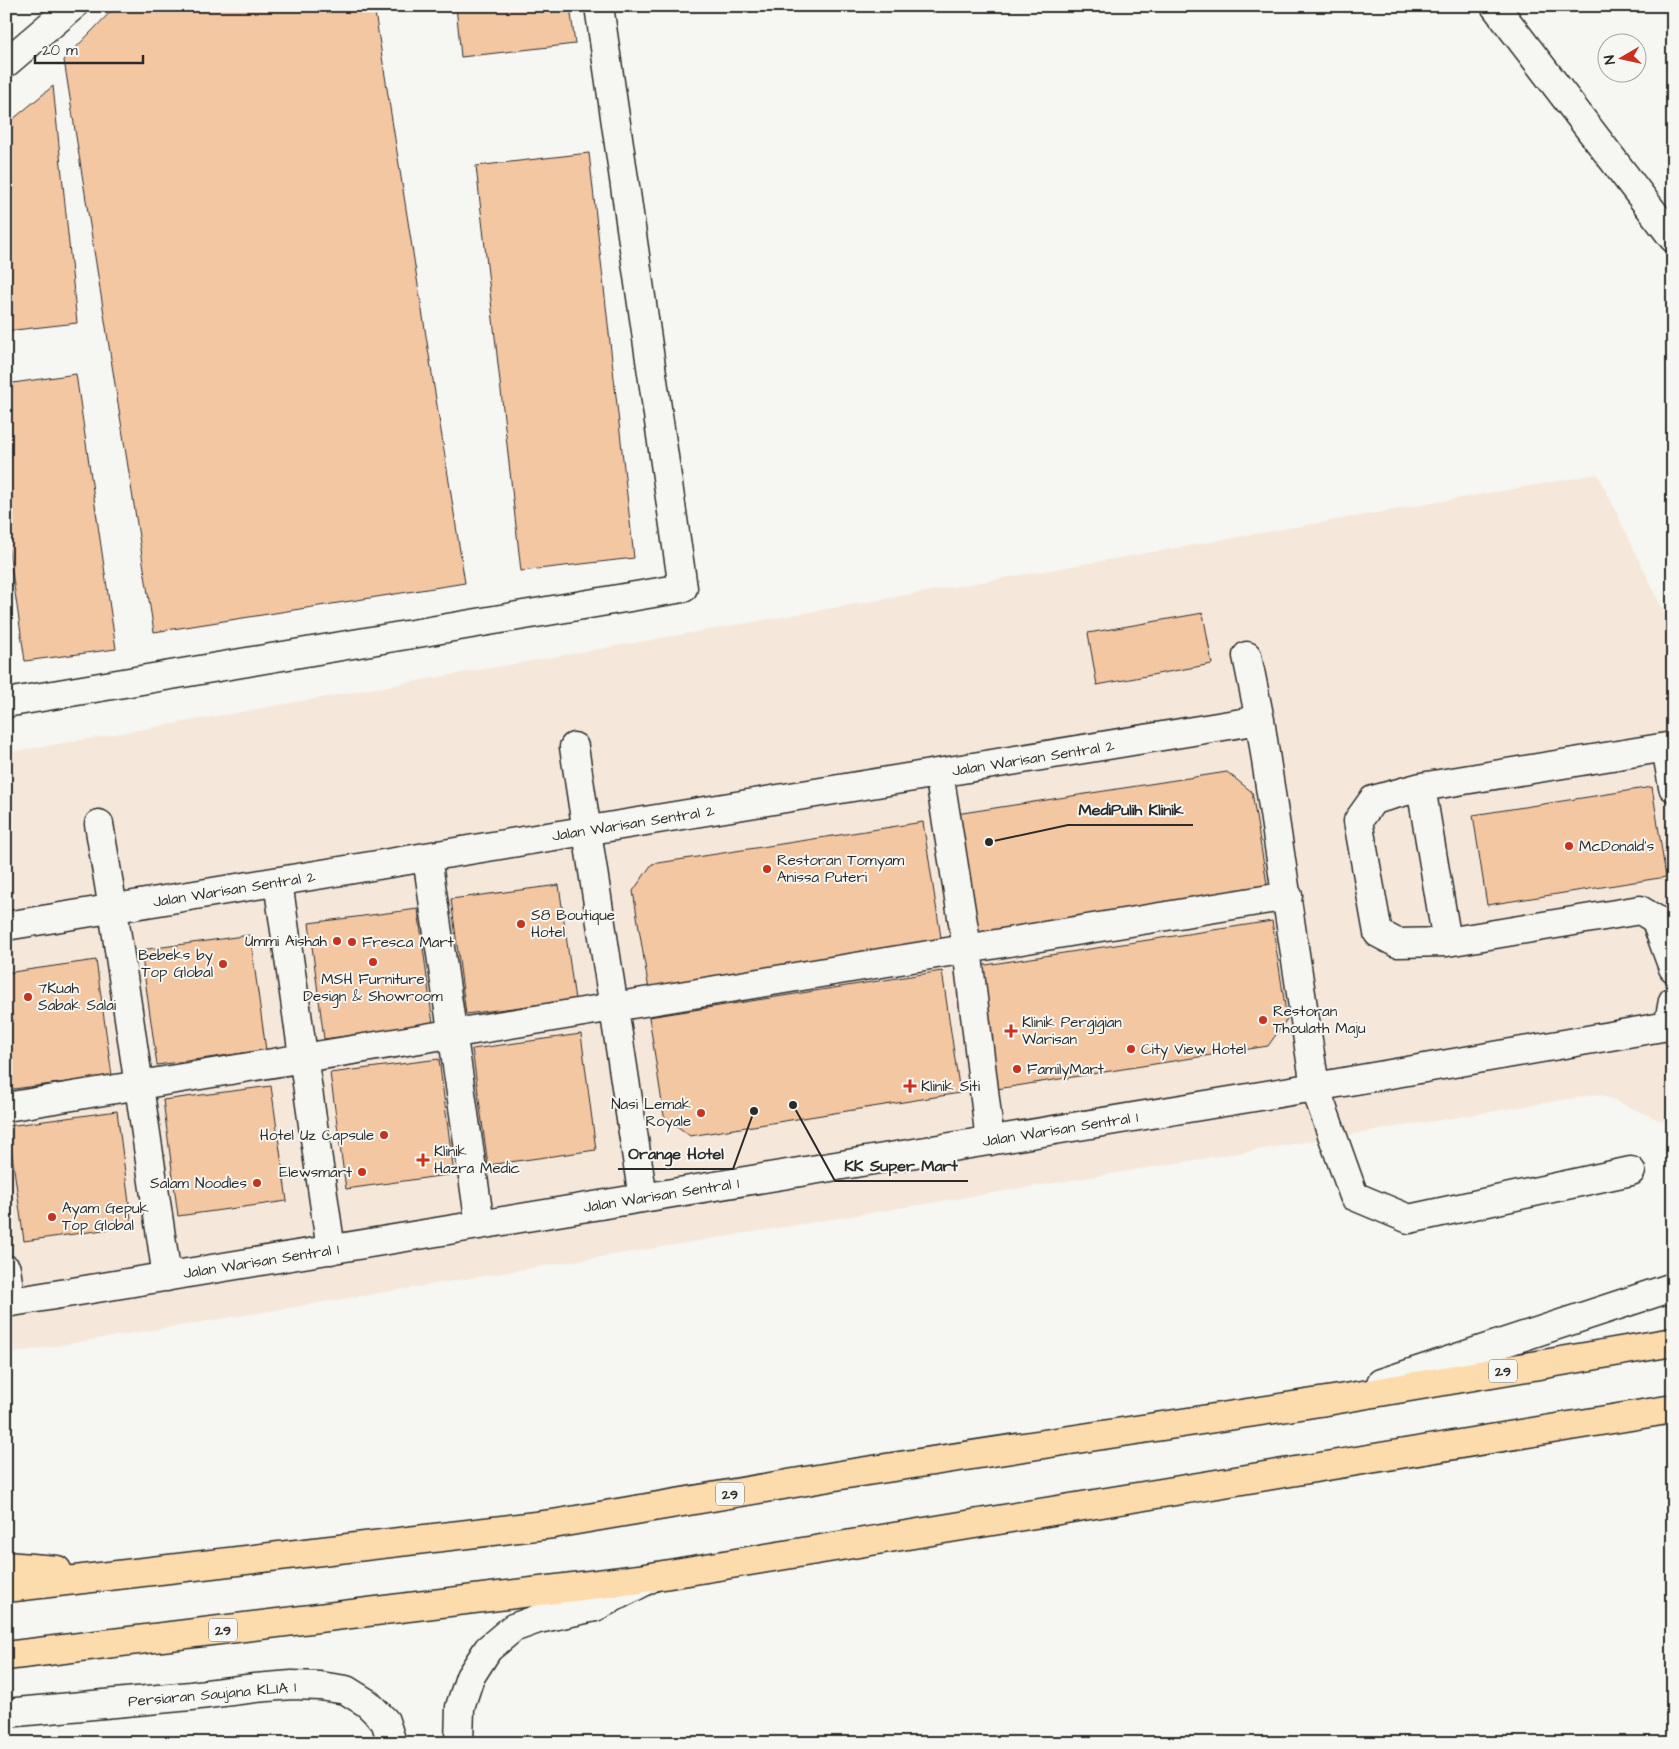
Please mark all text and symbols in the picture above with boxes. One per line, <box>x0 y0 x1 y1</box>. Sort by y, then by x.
scale bar <box>35 32 142 64</box>
north arrow <box>1596 32 1646 82</box>
text: 20 m <box>42 40 78 61</box>
text: N <box>1600 54 1621 66</box>
street label: Jalan Warisan Sentral 2 <box>950 735 1116 782</box>
callout: MediPulih Klinik <box>1068 794 1193 825</box>
text: MediPulih Klinik <box>1079 799 1184 821</box>
street label: Jalan Warisan Sentral 2 <box>550 800 716 847</box>
place label: McDonald's <box>1579 836 1655 857</box>
marker: McDonald's <box>1563 840 1575 852</box>
place label: Restoran Tomyam Anissa Puteri <box>777 850 905 888</box>
marker: Restoran Tomyam Anissa Puteri <box>761 863 773 875</box>
street label: Jalan Warisan Sentral 2 <box>151 866 317 913</box>
place label: S8 Boutique Hotel <box>531 905 615 943</box>
marker: S8 Boutique Hotel <box>515 918 527 930</box>
place label: Ummi Aishah <box>245 931 328 952</box>
place label: Fresca Mart <box>362 932 454 953</box>
marker: Ummi Aishah <box>331 935 343 947</box>
marker: Fresca Mart <box>346 936 358 948</box>
place label: Bebeks by Top Global <box>138 945 213 983</box>
marker: MSH Furniture Design & Showroom <box>367 956 379 968</box>
marker: Bebeks by Top Global <box>217 958 229 970</box>
place label: MSH Furniture Design & Showroom <box>303 969 443 1008</box>
place label: 7Kuah Sabak Salai <box>38 978 117 1016</box>
marker: 7Kuah Sabak Salai <box>22 991 34 1003</box>
place label: Restoran Thoulath Maju <box>1273 1001 1366 1039</box>
place label: Klinik Pergigian Warisan <box>1022 1012 1122 1050</box>
marker: Restoran Thoulath Maju <box>1257 1014 1269 1026</box>
marker: Klinik Pergigian Warisan <box>1004 1024 1018 1038</box>
place label: City View Hotel <box>1141 1039 1246 1061</box>
marker: City View Hotel <box>1125 1043 1137 1055</box>
place label: FamilyMart <box>1027 1059 1104 1081</box>
marker: FamilyMart <box>1011 1063 1023 1075</box>
place label: Klinik Siti <box>921 1076 981 1097</box>
marker: Klinik Siti <box>903 1079 917 1093</box>
place label: Nasi Lemak Royale <box>611 1094 691 1133</box>
marker: Nasi Lemak Royale <box>695 1107 707 1119</box>
street label: Jalan Warisan Sentral 1 <box>981 1107 1140 1152</box>
place label: Hotel Uz Capsule <box>260 1125 374 1146</box>
marker: Hotel Uz Capsule <box>378 1129 390 1141</box>
callout: Orange Hotel <box>618 1138 733 1169</box>
place label: Klinik Hazra Medic <box>434 1141 521 1179</box>
text: Orange Hotel <box>628 1143 724 1167</box>
callout: KK Super Mart <box>835 1150 968 1181</box>
marker: Klinik Hazra Medic <box>416 1153 430 1167</box>
text: KK Super Mart <box>844 1155 958 1177</box>
place label: Elewsmart <box>279 1162 352 1183</box>
marker: Elewsmart <box>356 1166 368 1178</box>
place label: Salam Noodles <box>150 1173 247 1194</box>
street label: Jalan Warisan Sentral 1 <box>582 1173 741 1218</box>
marker: Salam Noodles <box>251 1177 263 1189</box>
place label: Ayam Gepuk Top Global <box>62 1198 149 1236</box>
marker: Ayam Gepuk Top Global <box>46 1211 58 1223</box>
street label: Jalan Warisan Sentral 1 <box>182 1239 341 1284</box>
road number: 29 <box>1489 1360 1517 1382</box>
road number: 29 <box>716 1482 744 1506</box>
road number: 29 <box>209 1618 237 1642</box>
street label: Persiaran Saujana KLIA 1 <box>127 1677 297 1712</box>

